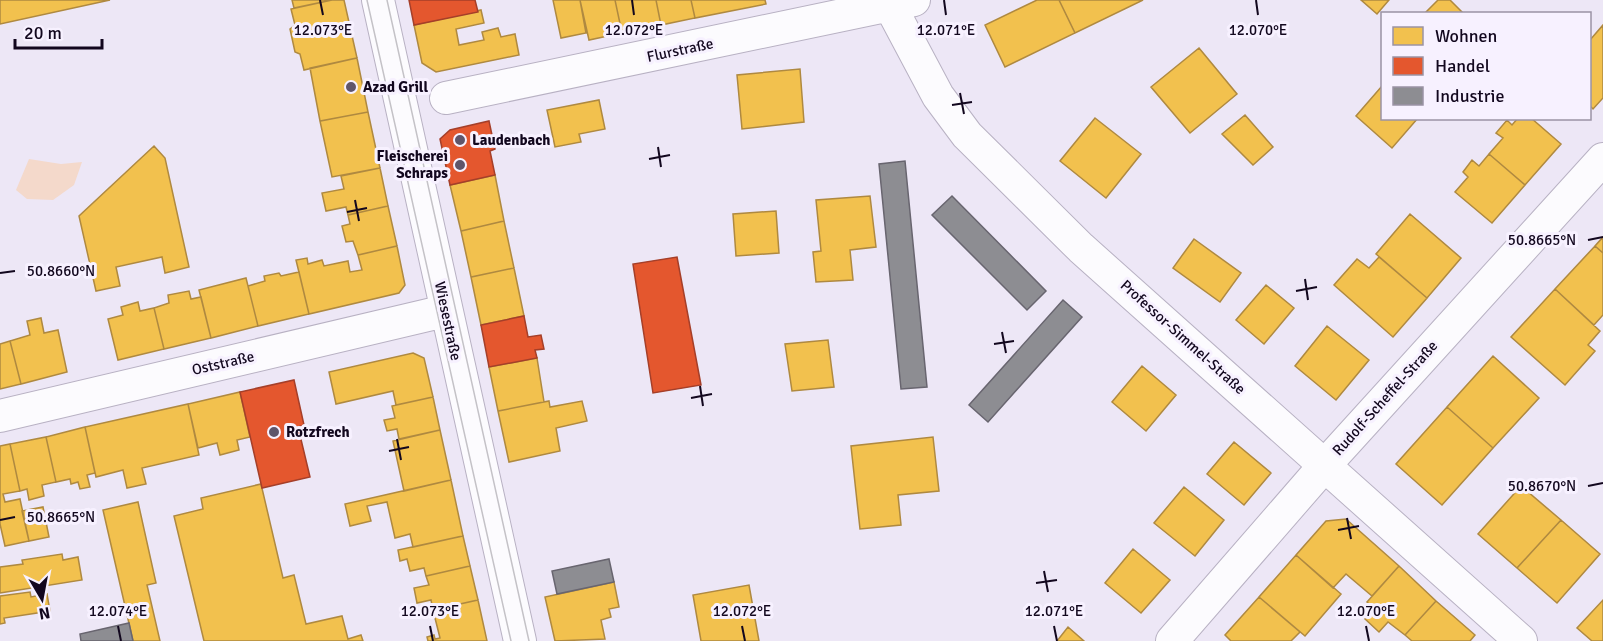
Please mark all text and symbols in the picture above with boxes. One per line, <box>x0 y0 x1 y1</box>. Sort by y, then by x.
scale bar <box>15 12 102 50</box>
legend <box>1381 12 1591 120</box>
text: 12.073°E <box>294 21 352 39</box>
text: 12.072°E <box>605 21 663 39</box>
text: 12.071°E <box>917 21 975 39</box>
text: 12.070°E <box>1229 21 1287 39</box>
text: 20 m <box>24 22 62 44</box>
text: Wohnen <box>1435 25 1497 47</box>
street label: Flurstraße <box>645 34 715 66</box>
text: Handel <box>1435 55 1490 77</box>
place label: Azad Grill <box>363 78 428 96</box>
marker: Azad Grill <box>344 80 358 94</box>
text: Industrie <box>1435 85 1505 107</box>
place label: Laudenbach <box>472 131 550 149</box>
marker: Laudenbach <box>453 133 467 147</box>
place label: Fleischerei Schraps <box>377 147 448 182</box>
marker: Fleischerei Schraps <box>453 158 467 172</box>
text: 50.8665°N <box>1508 231 1576 249</box>
text: 50.8660°N <box>27 262 95 280</box>
street label: Professor-Simmel-Straße <box>1117 276 1249 398</box>
street label: Wiesestraße <box>431 280 465 362</box>
street label: Rudolf-Scheffel-Straße <box>1329 337 1441 459</box>
street label: Oststraße <box>190 347 256 379</box>
place label: Rotzfrech <box>286 423 350 441</box>
marker: Rotzfrech <box>267 425 281 439</box>
text: 50.8670°N <box>1508 477 1576 495</box>
text: 50.8665°N <box>27 508 95 526</box>
north arrow <box>12 569 72 629</box>
text: N <box>37 602 52 624</box>
text: 12.074°E <box>89 602 147 620</box>
text: 12.073°E <box>401 602 459 620</box>
text: 12.072°E <box>713 602 771 620</box>
text: 12.071°E <box>1025 602 1083 620</box>
text: 12.070°E <box>1337 602 1395 620</box>

